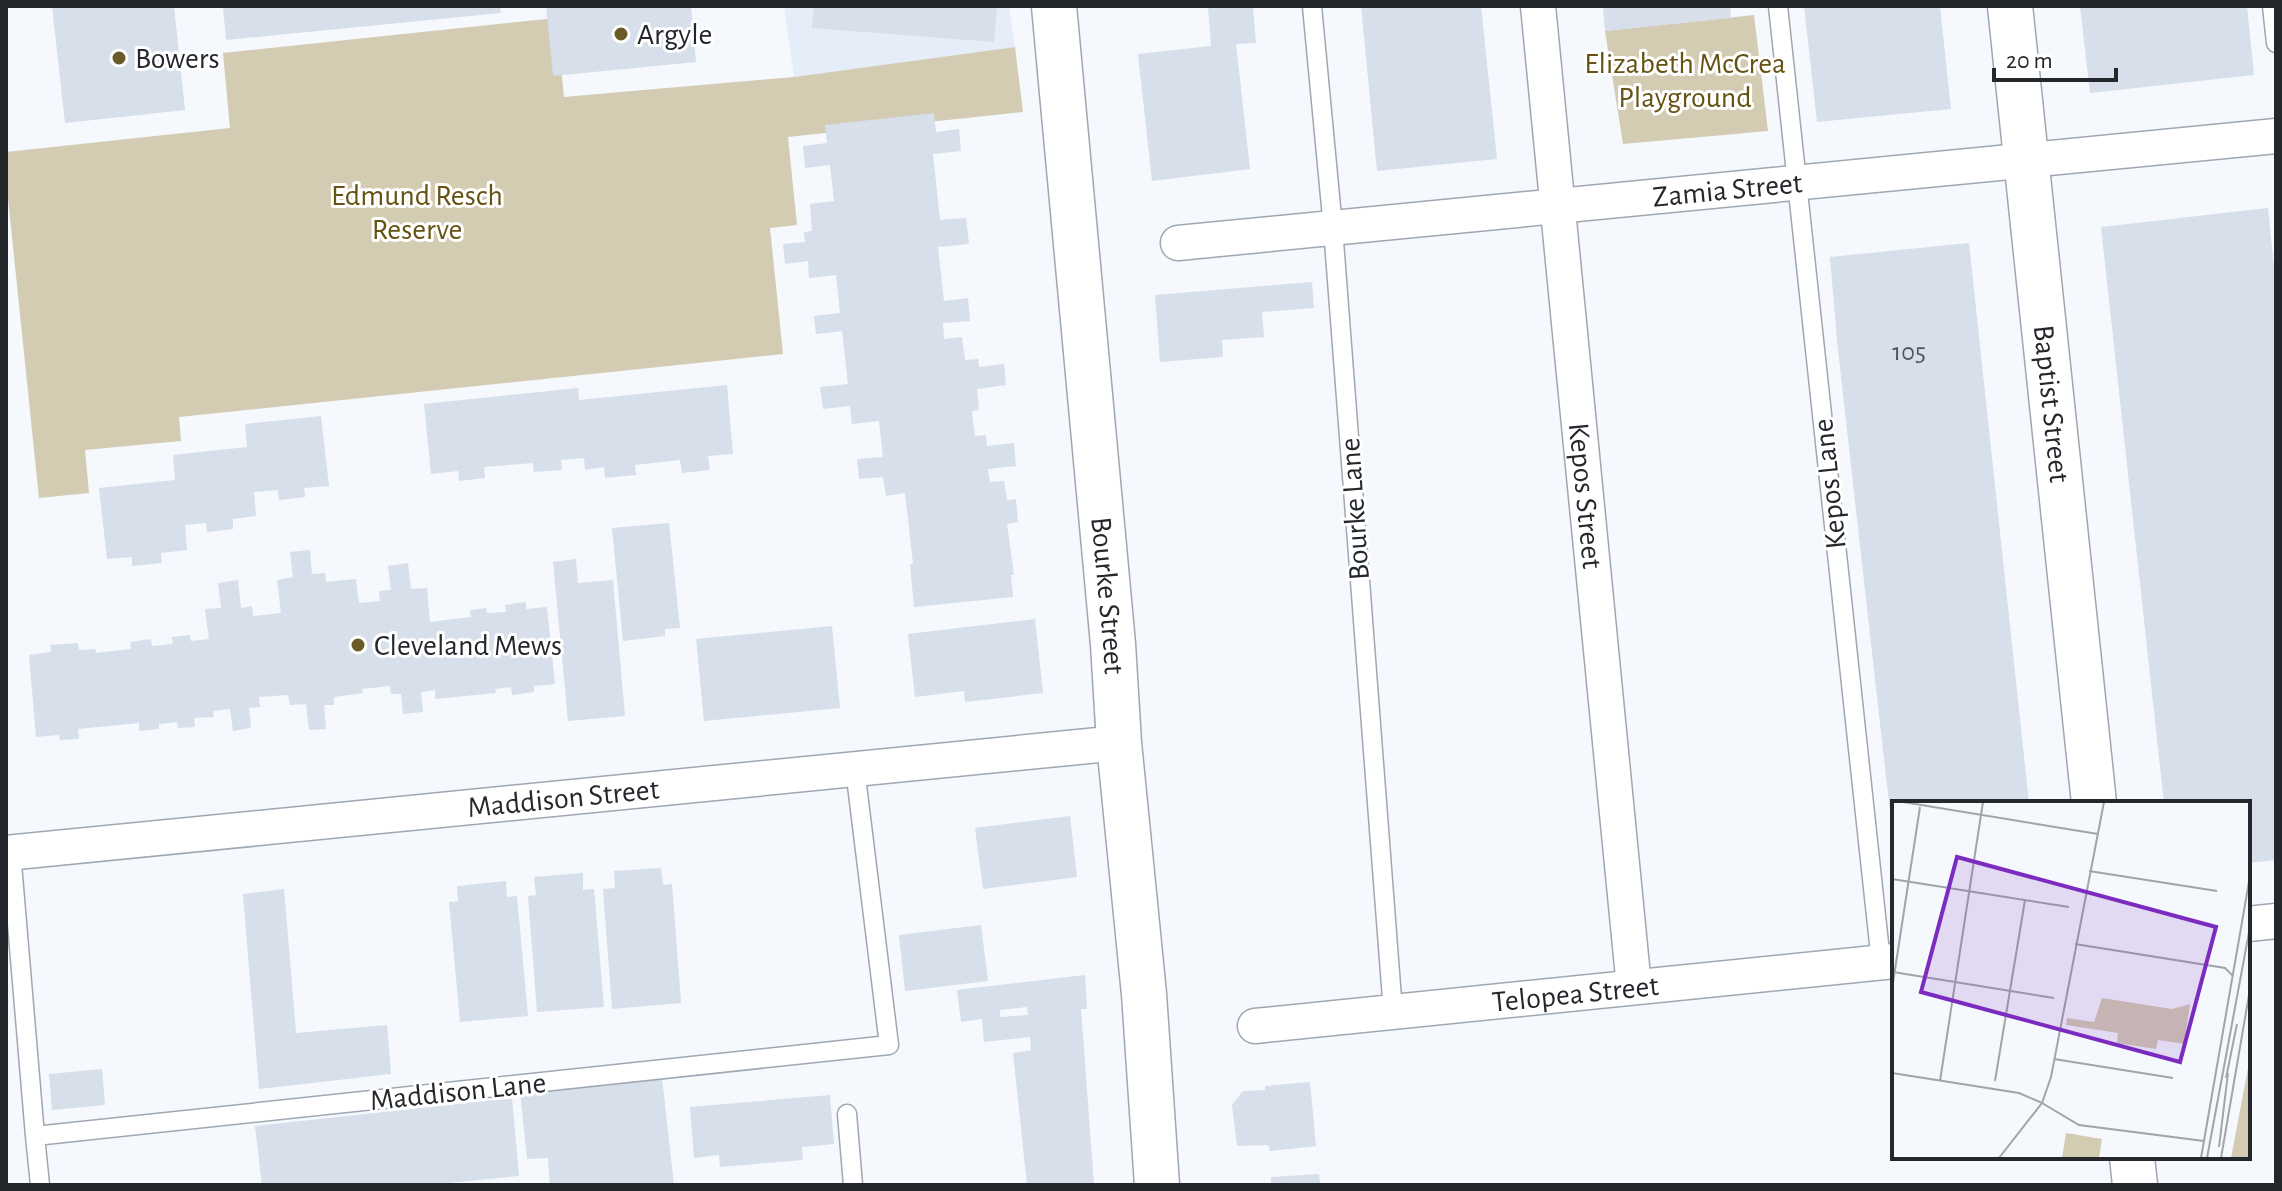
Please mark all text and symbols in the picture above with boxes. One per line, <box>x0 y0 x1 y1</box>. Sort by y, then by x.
place label: Argyle <box>637 20 712 50</box>
marker: Argyle <box>612 25 630 43</box>
scale bar <box>1994 32 2116 82</box>
place label: Bowers <box>135 44 220 74</box>
marker: Bowers <box>110 49 128 67</box>
park label: Elizabeth McCrea Playground <box>1584 49 1786 113</box>
text: 20 m <box>2006 49 2053 73</box>
street label: Zamia Street <box>1651 168 1804 213</box>
park label: Edmund Resch Reserve <box>331 181 503 245</box>
street label: Baptist Street <box>2028 324 2074 485</box>
house number: 105 <box>1892 339 1926 365</box>
street label: Kepos Lane <box>1808 417 1852 551</box>
street label: Kepos Street <box>1563 421 1607 570</box>
street label: Bourke Lane <box>1335 437 1375 581</box>
street label: Bourke Street <box>1085 516 1129 676</box>
place label: Cleveland Mews <box>374 631 562 661</box>
marker: Cleveland Mews <box>349 636 367 654</box>
street label: Maddison Street <box>466 774 661 823</box>
inset map <box>1892 801 2250 1159</box>
street label: Telopea Street <box>1491 971 1661 1018</box>
street label: Maddison Lane <box>369 1068 548 1116</box>

